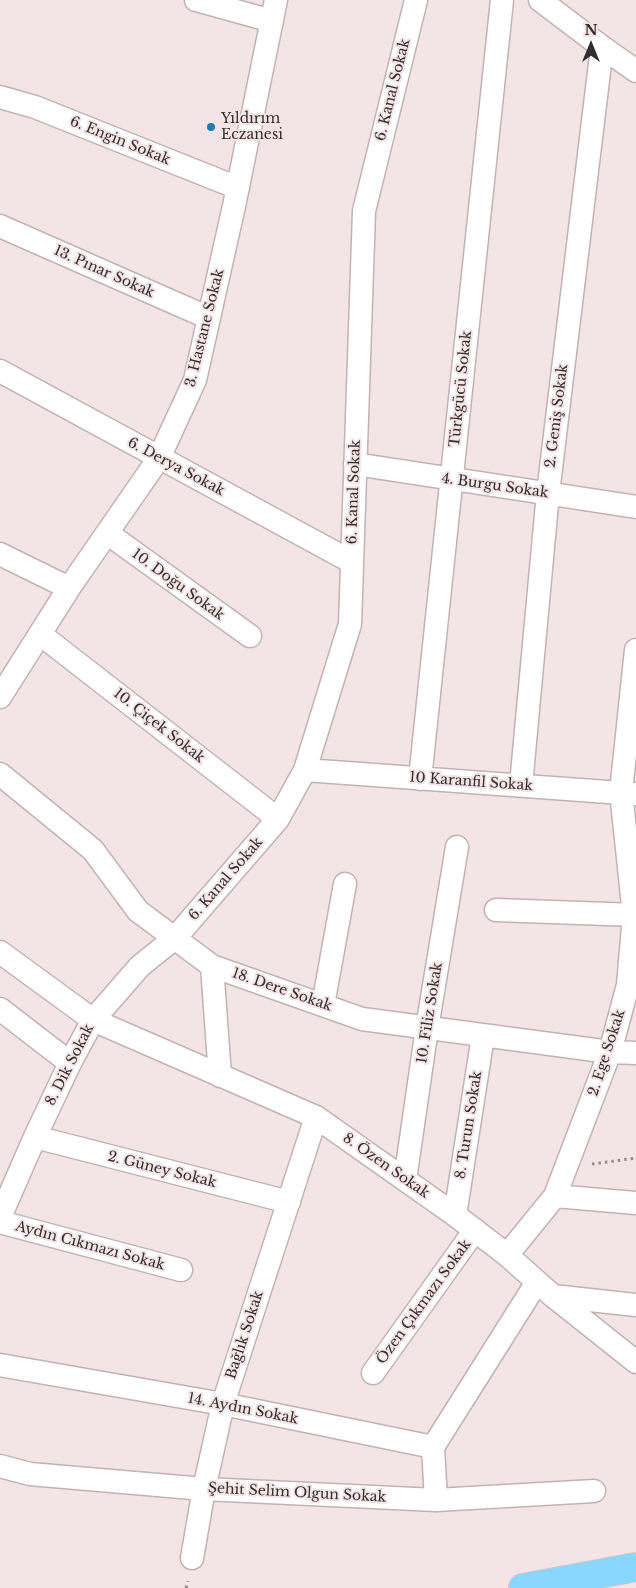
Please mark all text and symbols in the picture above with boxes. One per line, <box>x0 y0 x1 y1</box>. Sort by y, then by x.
north arrow <box>566 20 616 70</box>
text: N <box>584 21 598 39</box>
street label: 6. Kanal Sokak <box>372 37 414 143</box>
place label: Yıldırım Eczanesi <box>221 111 283 144</box>
street label: 6. Engin Sokak <box>67 113 173 169</box>
marker: Yıldırım Eczanesi <box>205 121 217 133</box>
street label: 13. Pınar Sokak <box>51 242 157 302</box>
street label: 3. Hastane Sokak <box>182 267 228 389</box>
street label: Türkgücü Sokak <box>447 330 475 448</box>
street label: 2. Geniş Sokak <box>542 363 572 469</box>
street label: 6. Derya Sokak <box>125 434 227 500</box>
street label: 6. Kanal Sokak <box>344 439 364 545</box>
street label: 4. Burgu Sokak <box>441 470 549 502</box>
street label: 10. Doğu Sokak <box>128 546 228 624</box>
street label: 10. Çiçek Sokak <box>110 685 208 767</box>
street label: 10 Karanfil Sokak <box>409 769 533 795</box>
street label: 6. Kanal Sokak <box>185 834 267 924</box>
street label: 10. Filiz Sokak <box>414 961 446 1065</box>
street label: 18. Dere Sokak <box>230 965 334 1015</box>
street label: 2. Ege Sokak <box>585 1008 629 1098</box>
street label: 8. Dik Sokak <box>42 1021 98 1109</box>
street label: 8. Turun Sokak <box>452 1070 486 1180</box>
street label: 8. Özen Sokak <box>339 1130 433 1202</box>
street label: 2. Güney Sokak <box>106 1148 218 1192</box>
street label: Aydın Cıkmazı Sokak <box>14 1218 166 1274</box>
street label: Özen Çıkmazı Sokak <box>373 1236 475 1368</box>
street label: Bağlık Sokak <box>223 1289 267 1381</box>
street label: 14. Aydın Sokak <box>186 1390 300 1428</box>
street label: Şehit Selim Olgun Sokak <box>207 1480 387 1506</box>

